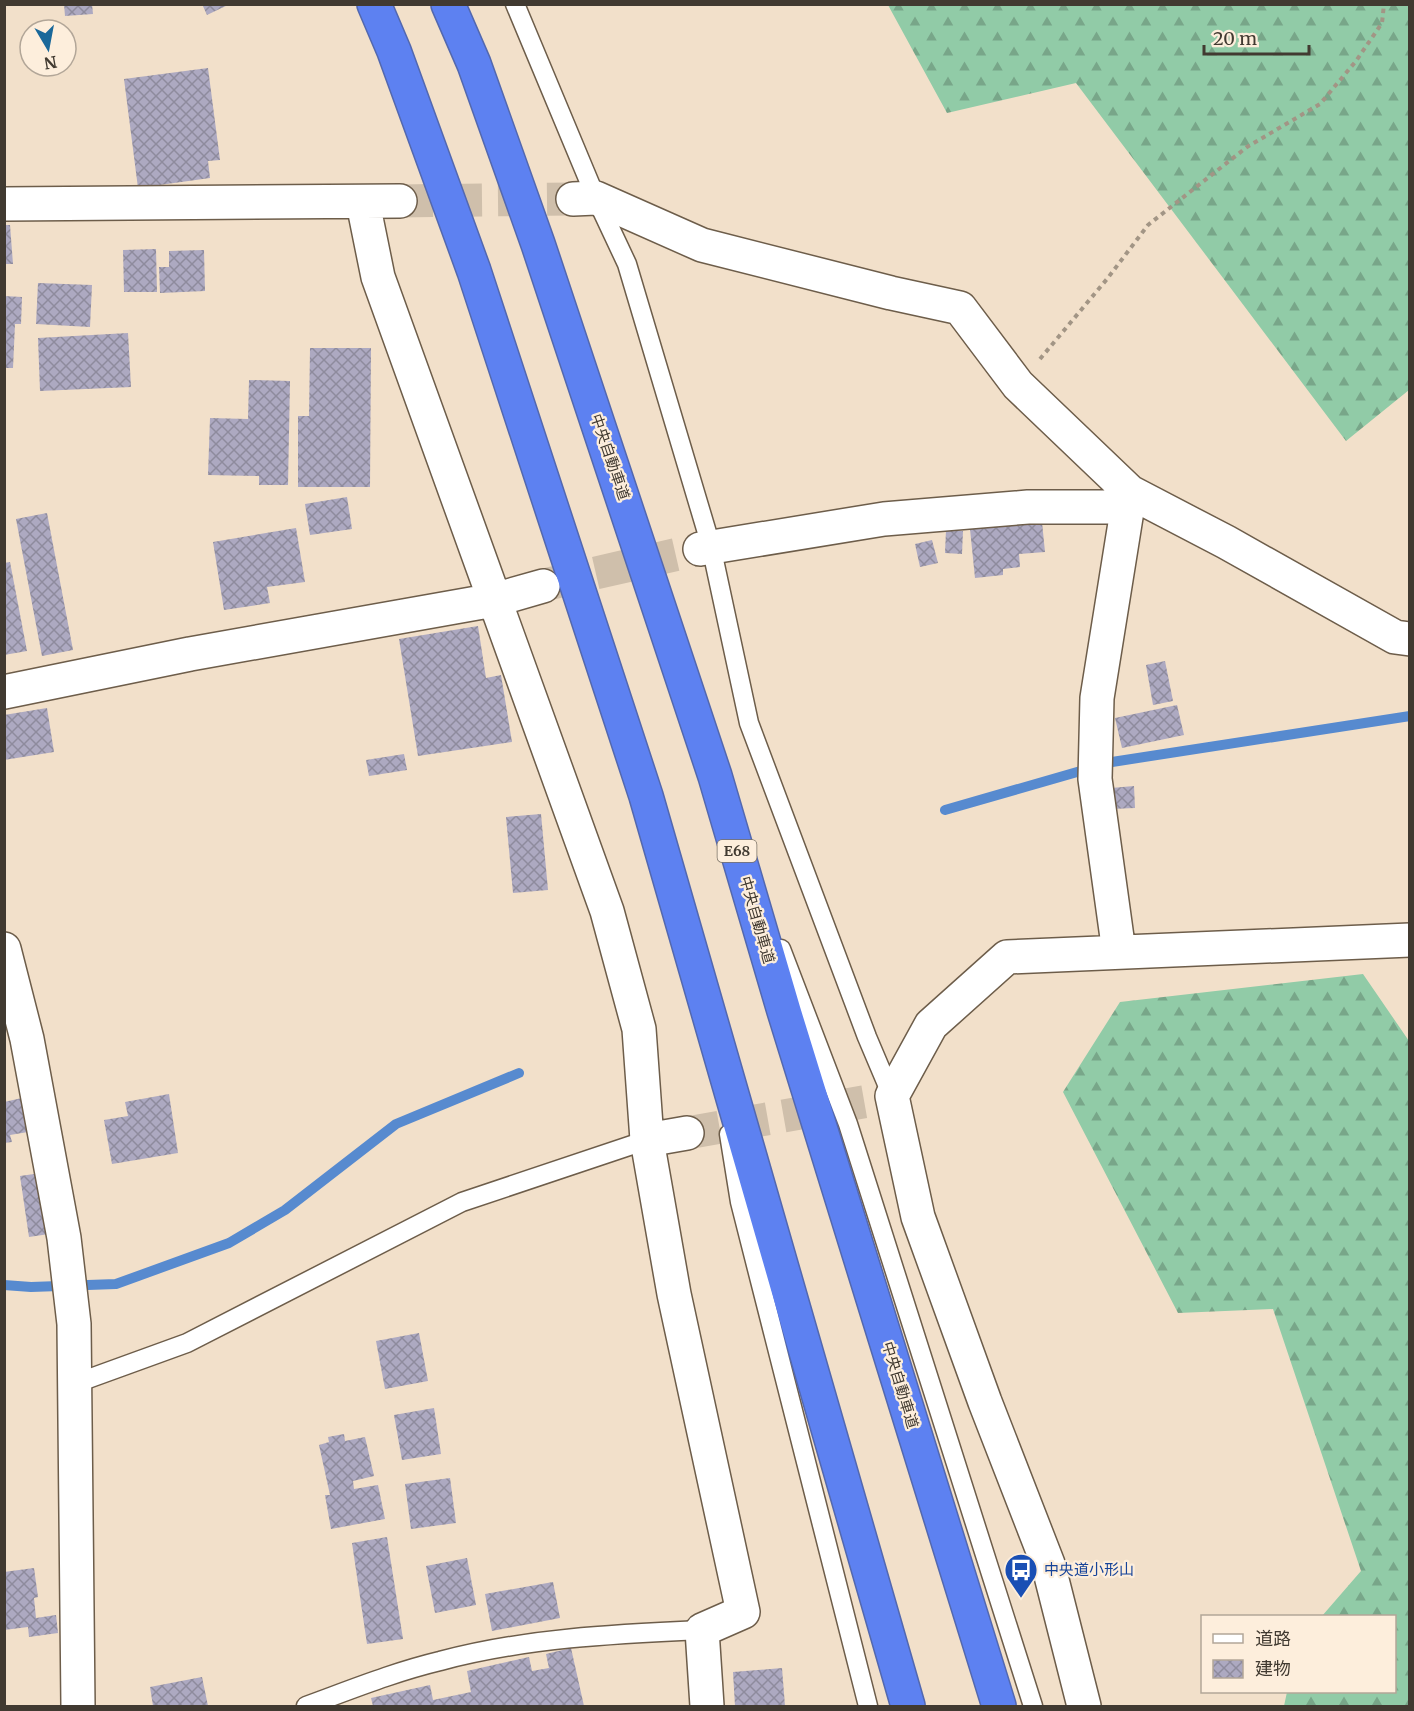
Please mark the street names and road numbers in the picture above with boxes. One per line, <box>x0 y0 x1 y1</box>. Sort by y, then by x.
street label: 中央自動車道 <box>587 411 634 502</box>
road number: E68 <box>718 840 756 862</box>
street label: 中央自動車道 <box>736 874 779 966</box>
street label: 中央自動車道 <box>878 1339 923 1431</box>

